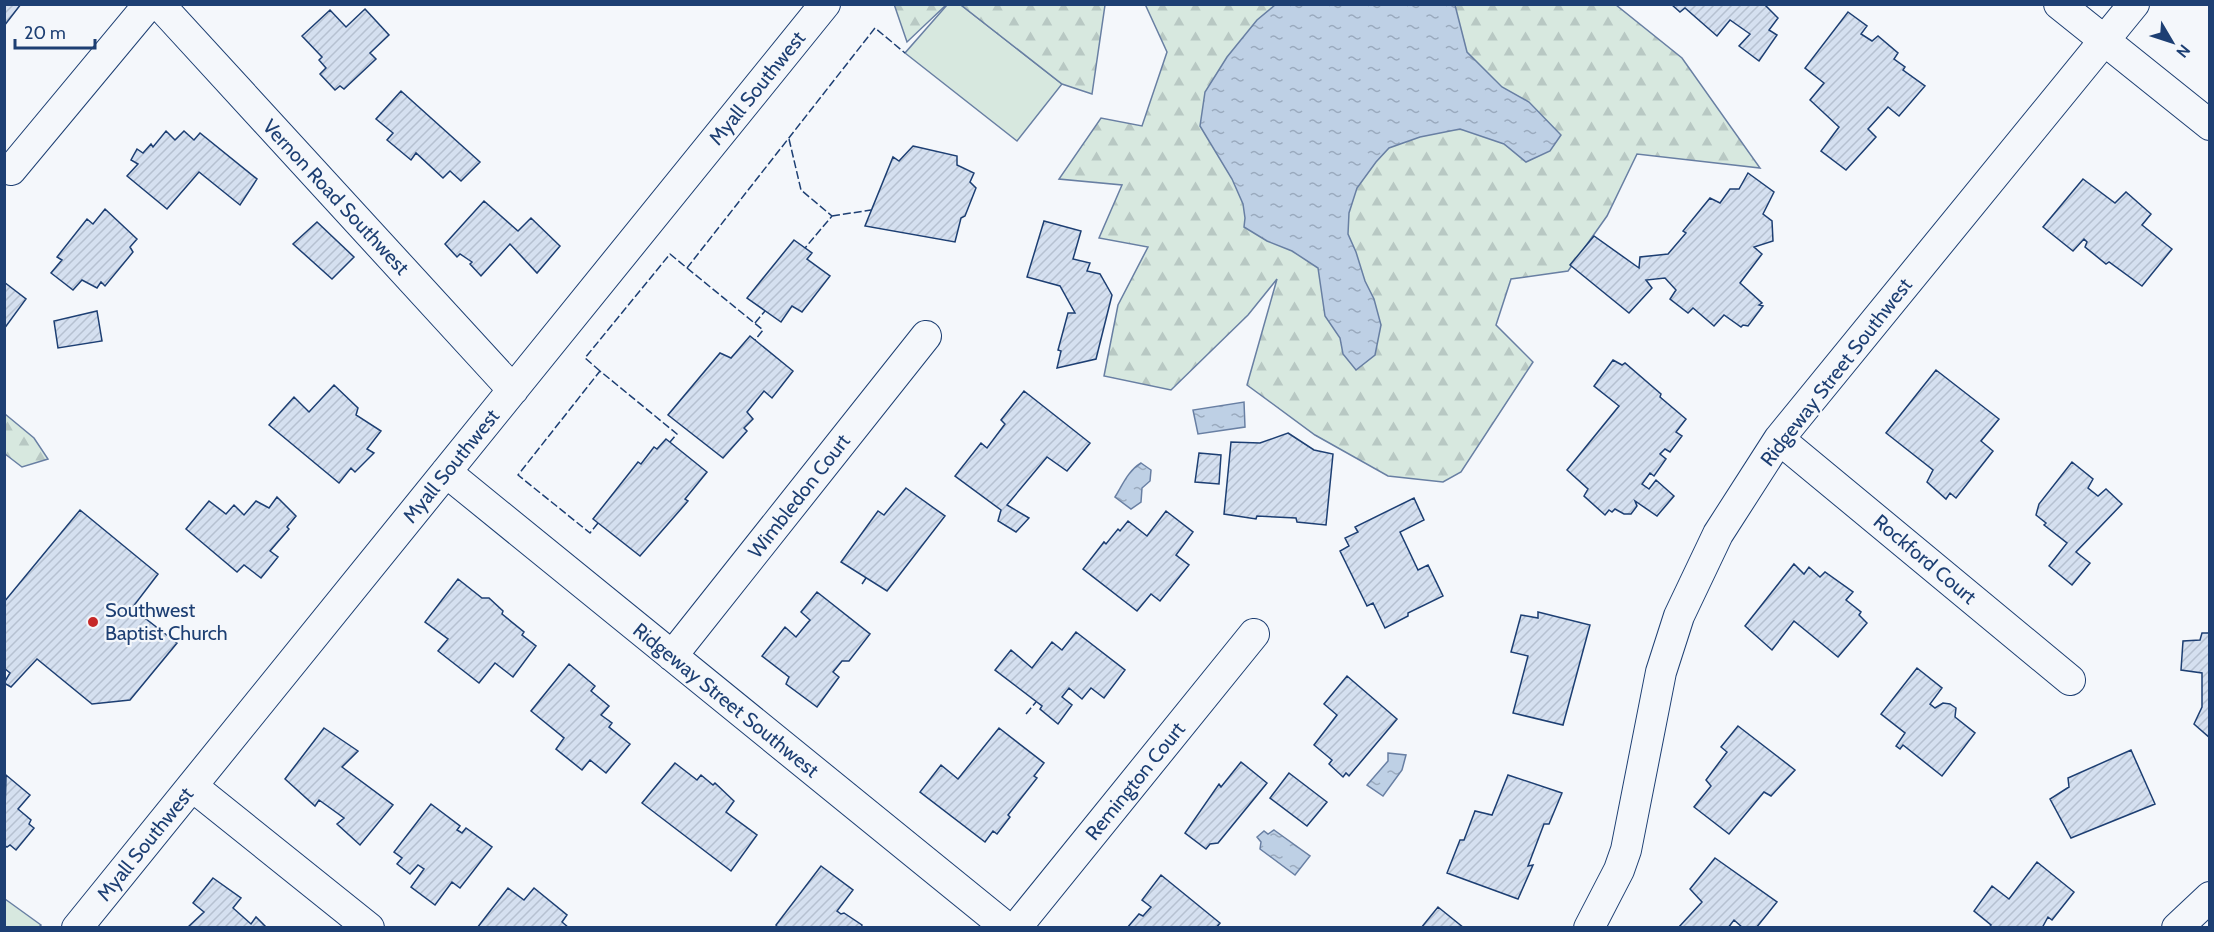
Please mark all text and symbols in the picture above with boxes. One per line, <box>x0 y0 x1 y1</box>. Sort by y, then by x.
scale bar <box>15 12 94 50</box>
north arrow <box>2142 12 2202 72</box>
text: 20 m <box>24 22 66 44</box>
street label: Myall Southwest <box>704 26 810 150</box>
text: N <box>2172 41 2194 61</box>
street label: Vernon Road Southwest <box>258 114 414 280</box>
street label: Ridgeway Street Southwest <box>1755 273 1917 471</box>
street label: Myall Southwest <box>398 404 504 528</box>
street label: Wimbledon Court <box>743 429 855 563</box>
street label: Rockford Court <box>1869 509 1981 609</box>
place label: Southwest Baptist Church <box>105 598 228 645</box>
marker: Southwest Baptist Church <box>86 615 100 629</box>
street label: Ridgeway Street Southwest <box>628 618 824 782</box>
street label: Remington Court <box>1080 717 1190 845</box>
street label: Myall Southwest <box>92 782 198 906</box>

